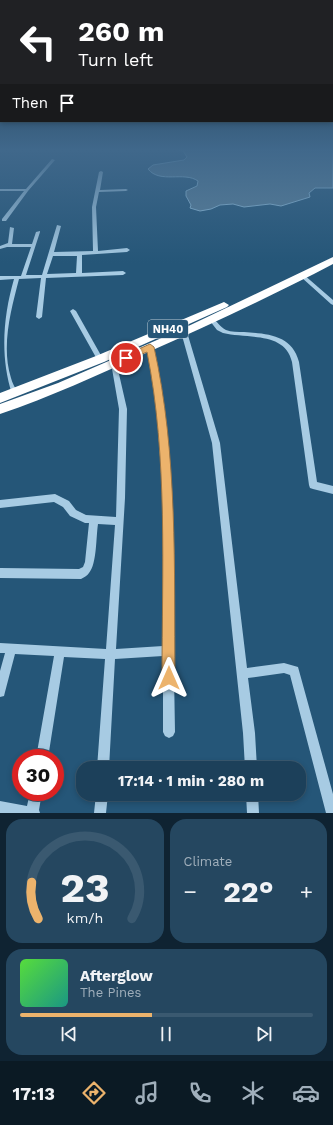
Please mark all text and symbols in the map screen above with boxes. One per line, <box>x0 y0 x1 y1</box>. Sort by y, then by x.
text: 260 m <box>78 15 164 48</box>
icon: left <box>12 16 64 68</box>
text: Turn left <box>78 49 153 70</box>
icon: arrive <box>56 92 78 114</box>
text: Then <box>12 94 48 112</box>
road number: NH40 <box>148 320 188 338</box>
pin <box>109 341 143 375</box>
icon: arrive <box>115 347 137 369</box>
position arrow <box>148 657 190 699</box>
speed limit sign: 30 <box>12 749 64 801</box>
text: 17:14 · 1 min · 280 m <box>118 772 264 790</box>
text: Climate <box>184 854 232 869</box>
text: 23 <box>60 863 109 912</box>
text: 22° <box>223 874 274 909</box>
text: − <box>184 879 197 904</box>
text: + <box>300 879 313 904</box>
text: km/h <box>66 910 103 926</box>
text: Afterglow <box>80 967 153 985</box>
text: The Pines <box>80 985 141 1000</box>
icon: previous <box>58 1023 80 1045</box>
icon: pause <box>155 1023 177 1045</box>
icon: next <box>253 1023 275 1045</box>
icon: directions <box>80 1079 108 1107</box>
icon: music <box>133 1079 161 1107</box>
icon: phone <box>186 1079 214 1107</box>
icon: climate <box>239 1079 267 1107</box>
icon: car <box>292 1079 320 1107</box>
text: 17:13 <box>13 1083 55 1104</box>

